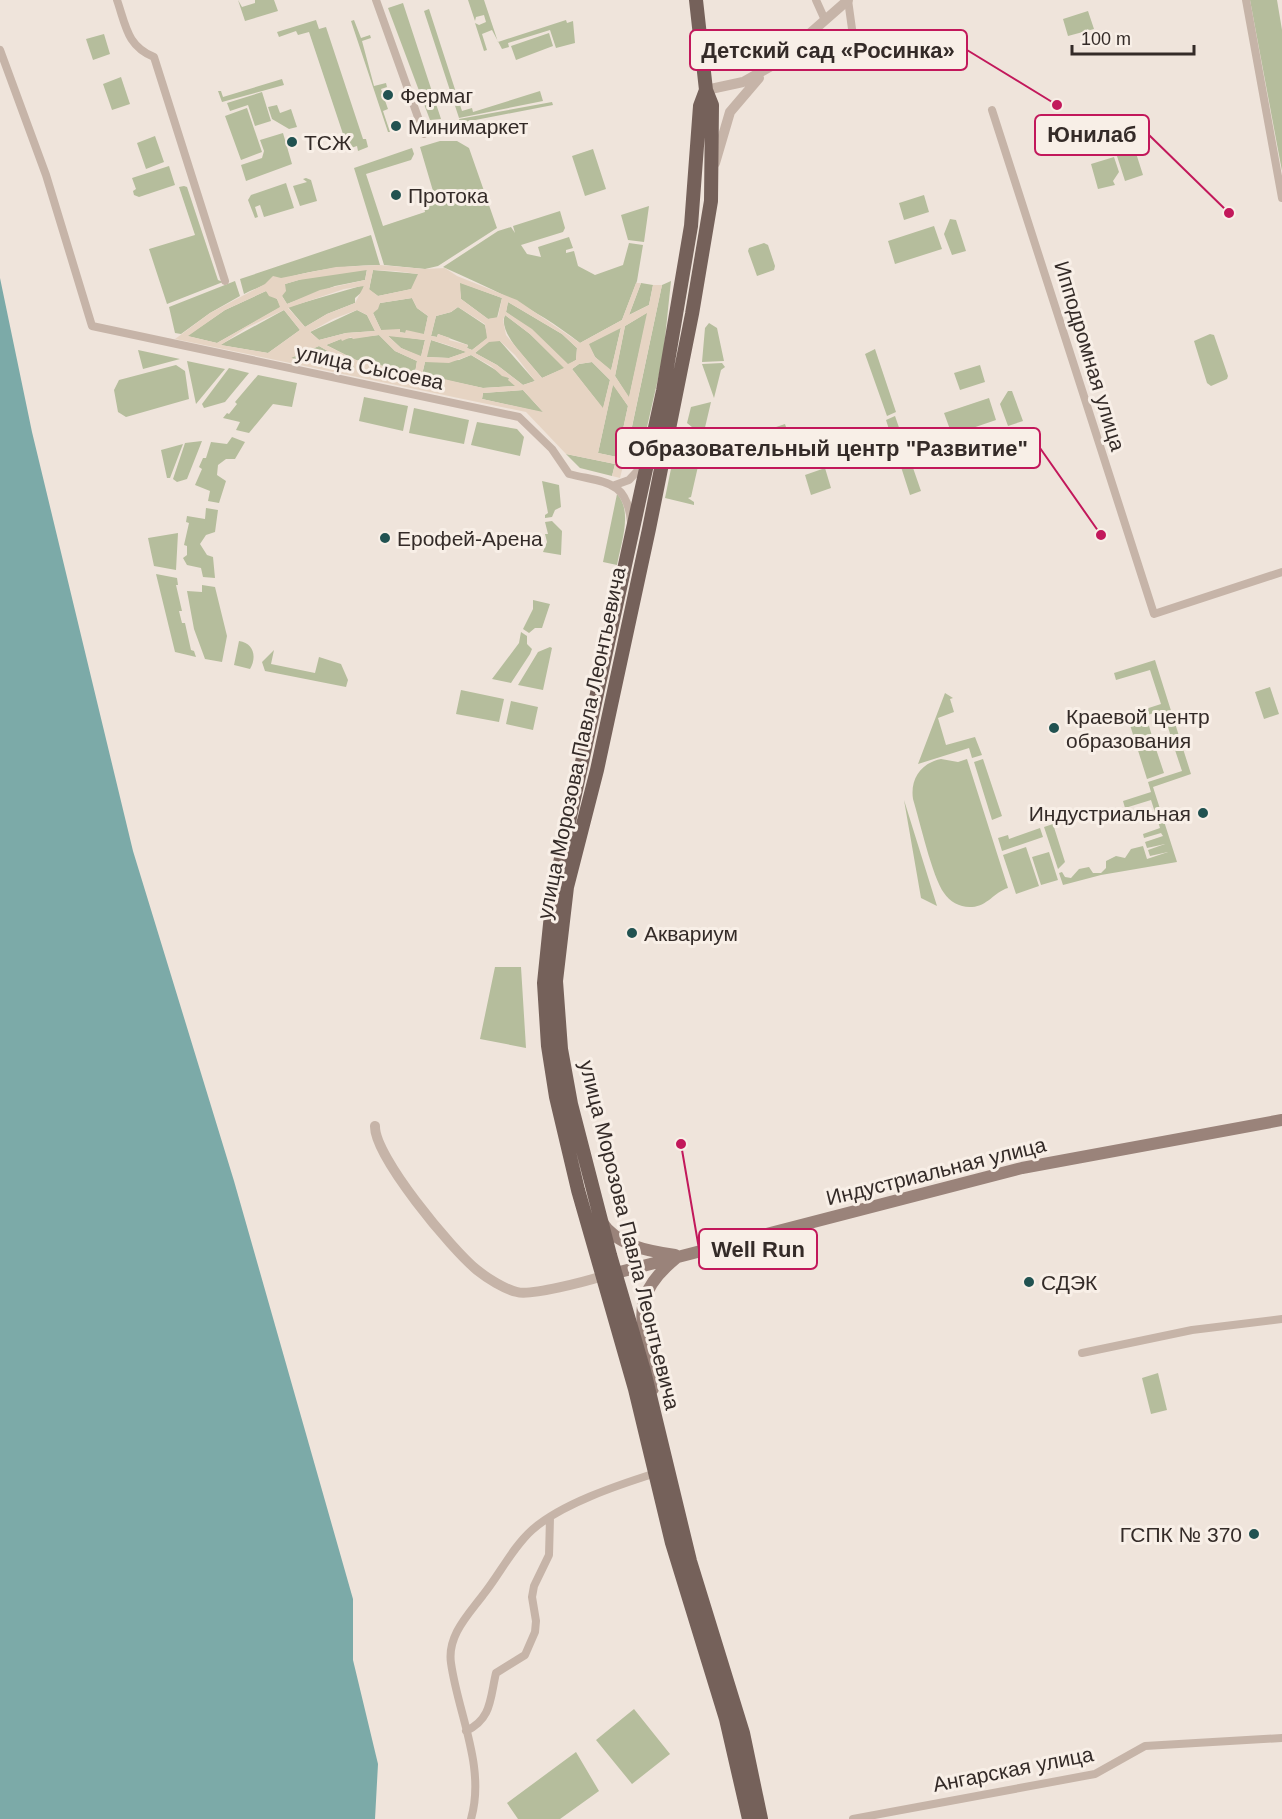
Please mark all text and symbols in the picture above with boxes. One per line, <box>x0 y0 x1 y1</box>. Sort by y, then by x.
scale bar <box>1072 18 1194 56</box>
text: 100 m <box>1081 29 1131 49</box>
callout: Детский сад «Росинка» <box>690 30 967 70</box>
text: Детский сад «Росинка» <box>701 38 955 63</box>
place label: Фермаг <box>400 84 473 107</box>
marker: Фермаг <box>381 88 395 102</box>
place label: Минимаркет <box>408 115 529 138</box>
callout: Юнилаб <box>1035 115 1149 155</box>
marker: Минимаркет <box>389 119 403 133</box>
text: Юнилаб <box>1047 122 1137 147</box>
place label: ТСЖ <box>304 131 352 154</box>
marker: ТСЖ <box>285 135 299 149</box>
place label: Протока <box>408 184 489 207</box>
marker: Протока <box>389 188 403 202</box>
street label: Ипподромная улица <box>1050 258 1130 454</box>
street label: улица Сысоева <box>294 340 446 394</box>
callout: Образовательный центр "Развитие" <box>616 428 1040 468</box>
text: Образовательный центр "Развитие" <box>628 436 1028 461</box>
place label: Ерофей-Арена <box>397 527 543 550</box>
marker: Ерофей-Арена <box>378 531 392 545</box>
street label: улица Морозова Павла Леонтьевича <box>532 565 630 921</box>
place label: Краевой центр образования <box>1066 705 1210 752</box>
marker: Краевой центр образования <box>1047 721 1061 735</box>
place label: Индустриальная <box>1029 802 1191 825</box>
marker: Индустриальная <box>1196 806 1210 820</box>
place label: Аквариум <box>644 922 738 945</box>
marker: Аквариум <box>625 926 639 940</box>
street label: улица Морозова Павла Леонтьевича <box>575 1058 685 1412</box>
street label: Индустриальная улица <box>824 1132 1049 1209</box>
callout: Well Run <box>699 1229 817 1269</box>
text: Well Run <box>711 1237 805 1262</box>
place label: СДЭК <box>1041 1271 1098 1294</box>
marker: СДЭК <box>1022 1275 1036 1289</box>
place label: ГСПК № 370 <box>1120 1523 1242 1546</box>
marker: ГСПК № 370 <box>1247 1527 1261 1541</box>
street label: Ангарская улица <box>931 1742 1095 1796</box>

